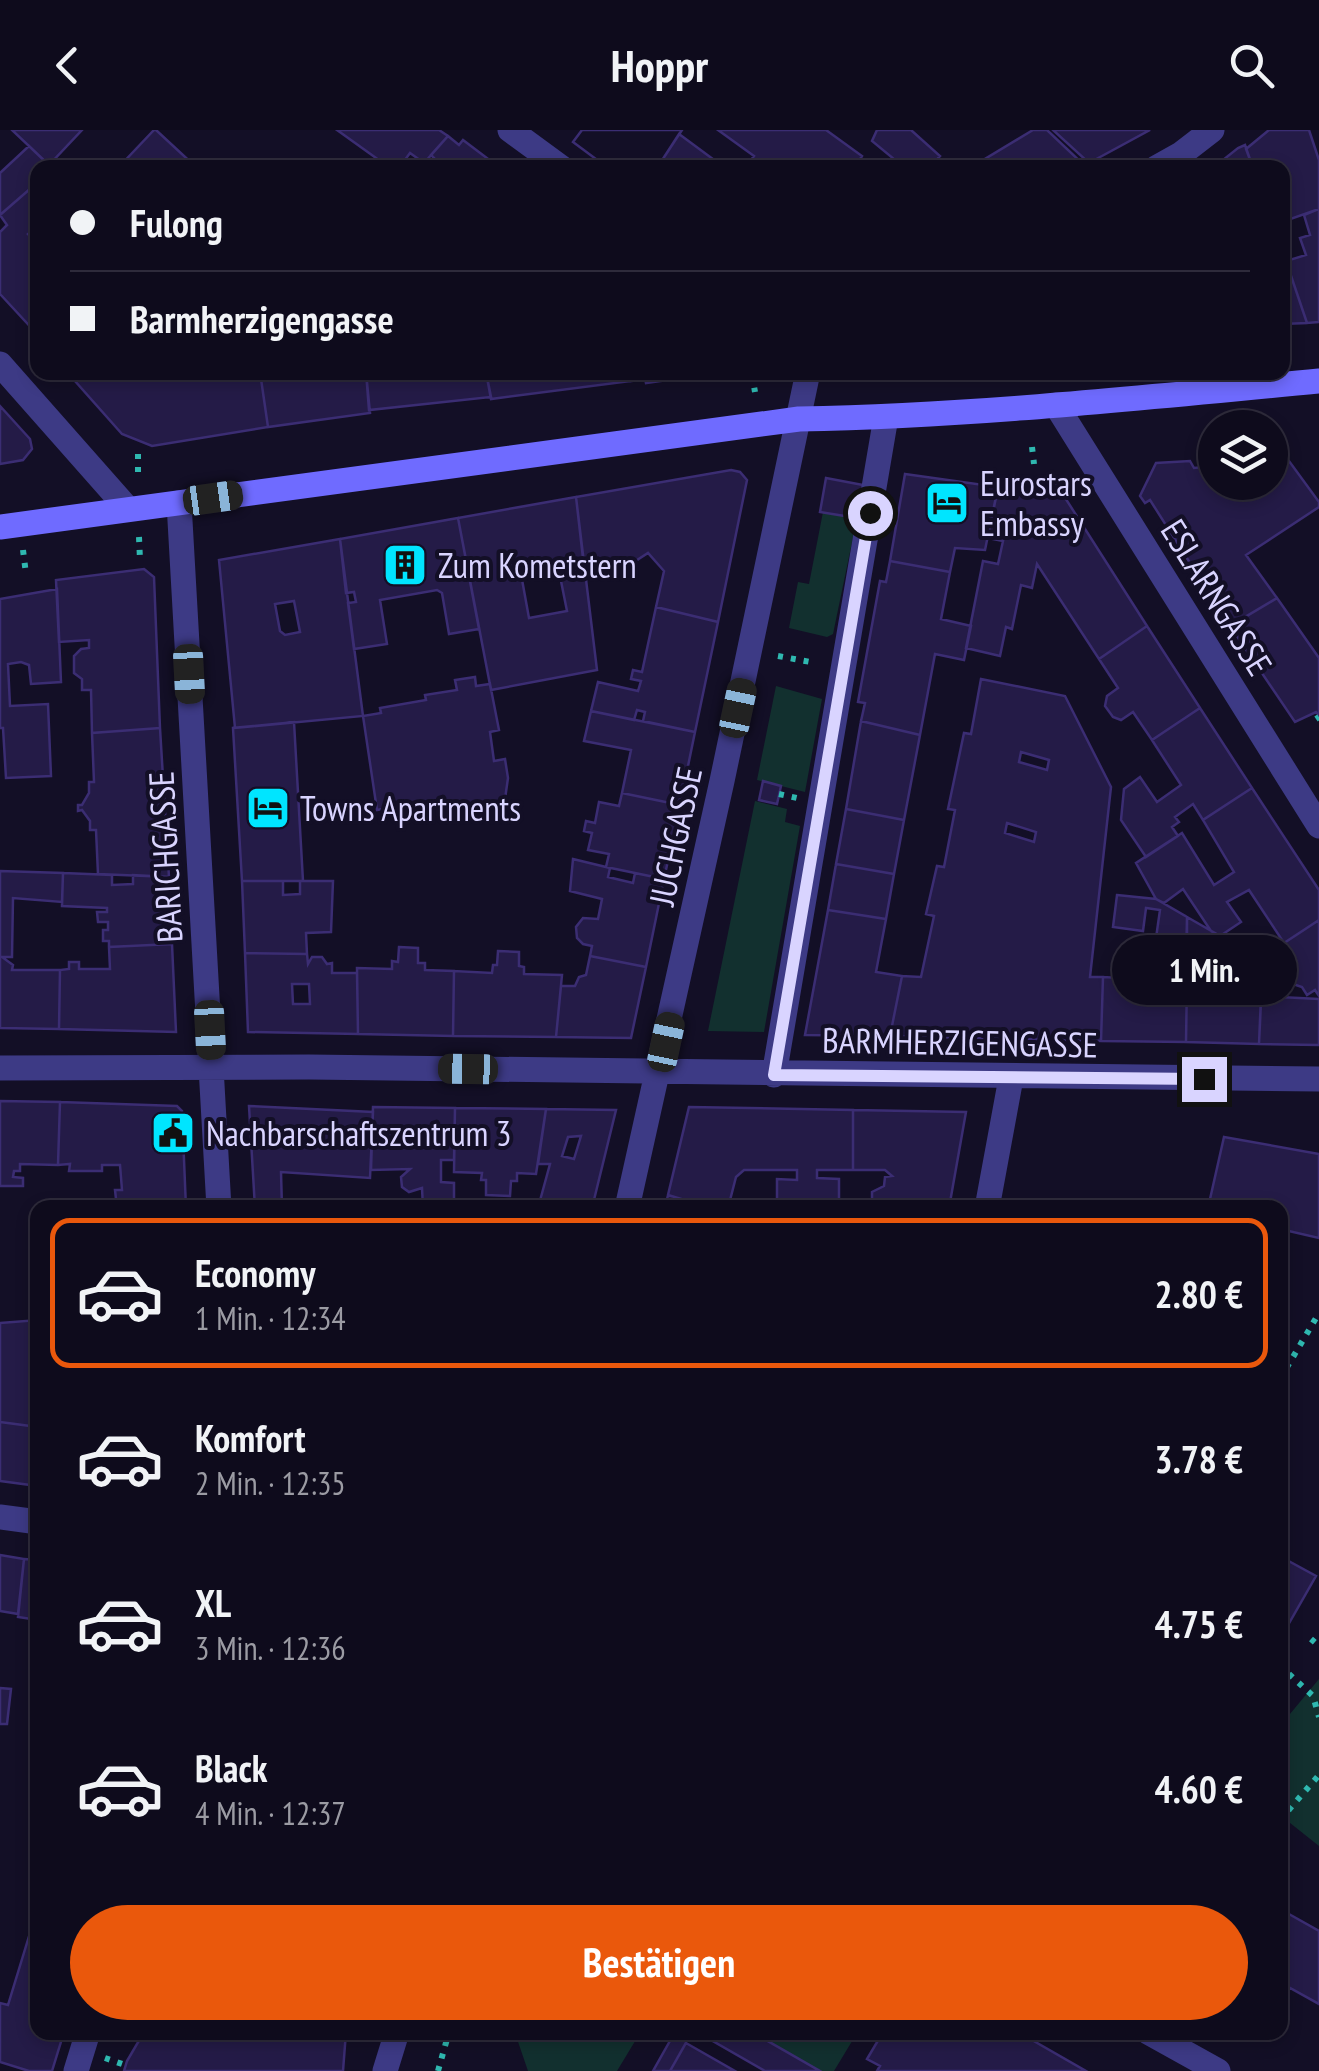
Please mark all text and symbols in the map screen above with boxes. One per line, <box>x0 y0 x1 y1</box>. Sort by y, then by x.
text: Hoppr <box>611 36 708 94</box>
icon: back <box>40 38 95 93</box>
icon: search <box>1224 38 1279 93</box>
text: Fulong <box>130 198 223 247</box>
text: Barmherzigengasse <box>130 294 394 343</box>
map controls <box>1198 410 1288 500</box>
button: layers <box>1198 410 1288 500</box>
place label: Eurostars Embassy <box>980 460 1092 546</box>
car <box>181 479 245 517</box>
hotel icon: Eurostars Embassy <box>924 480 970 526</box>
route start <box>848 491 893 536</box>
street label: ESLARNGASSE <box>1151 510 1283 684</box>
building icon: Zum Kometstern <box>382 542 428 588</box>
place label: Zum Kometstern <box>438 542 637 588</box>
car <box>172 643 206 705</box>
car <box>717 676 759 740</box>
street label: JUCHGASSE <box>638 763 712 910</box>
street label: BARICHGASSE <box>138 770 192 944</box>
hotel icon: Towns Apartments <box>245 785 291 831</box>
place label: Towns Apartments <box>300 785 521 831</box>
callout: 1 Min. <box>1112 934 1296 1004</box>
text: 1 Min. <box>1169 949 1240 991</box>
car <box>193 999 227 1061</box>
car <box>645 1010 687 1074</box>
street label: BARMHERZIGENGASSE <box>822 1017 1098 1067</box>
car <box>438 1053 498 1085</box>
route end <box>1182 1057 1227 1102</box>
public building icon: Nachbarschaftszentrum 3 <box>150 1110 196 1156</box>
place label: Nachbarschaftszentrum 3 <box>206 1110 512 1156</box>
icon: car <box>75 1248 165 1338</box>
text: Economy <box>195 1248 315 1297</box>
text: 2.80 € <box>1154 1269 1243 1318</box>
text: 1 Min. · 12:34 <box>195 1297 346 1339</box>
icon: car <box>75 1413 165 1503</box>
text: Komfort <box>195 1413 306 1462</box>
text: 3.78 € <box>1154 1434 1243 1483</box>
text: 2 Min. · 12:35 <box>195 1462 346 1504</box>
icon: car <box>75 1578 165 1668</box>
text: XL <box>195 1578 231 1627</box>
text: 4.75 € <box>1154 1599 1243 1648</box>
text: 3 Min. · 12:36 <box>195 1627 346 1669</box>
icon: car <box>75 1743 165 1833</box>
text: Black <box>195 1743 268 1792</box>
text: 4.60 € <box>1154 1764 1243 1813</box>
text: 4 Min. · 12:37 <box>195 1792 346 1834</box>
button: Bestätigen <box>70 1905 1248 2020</box>

